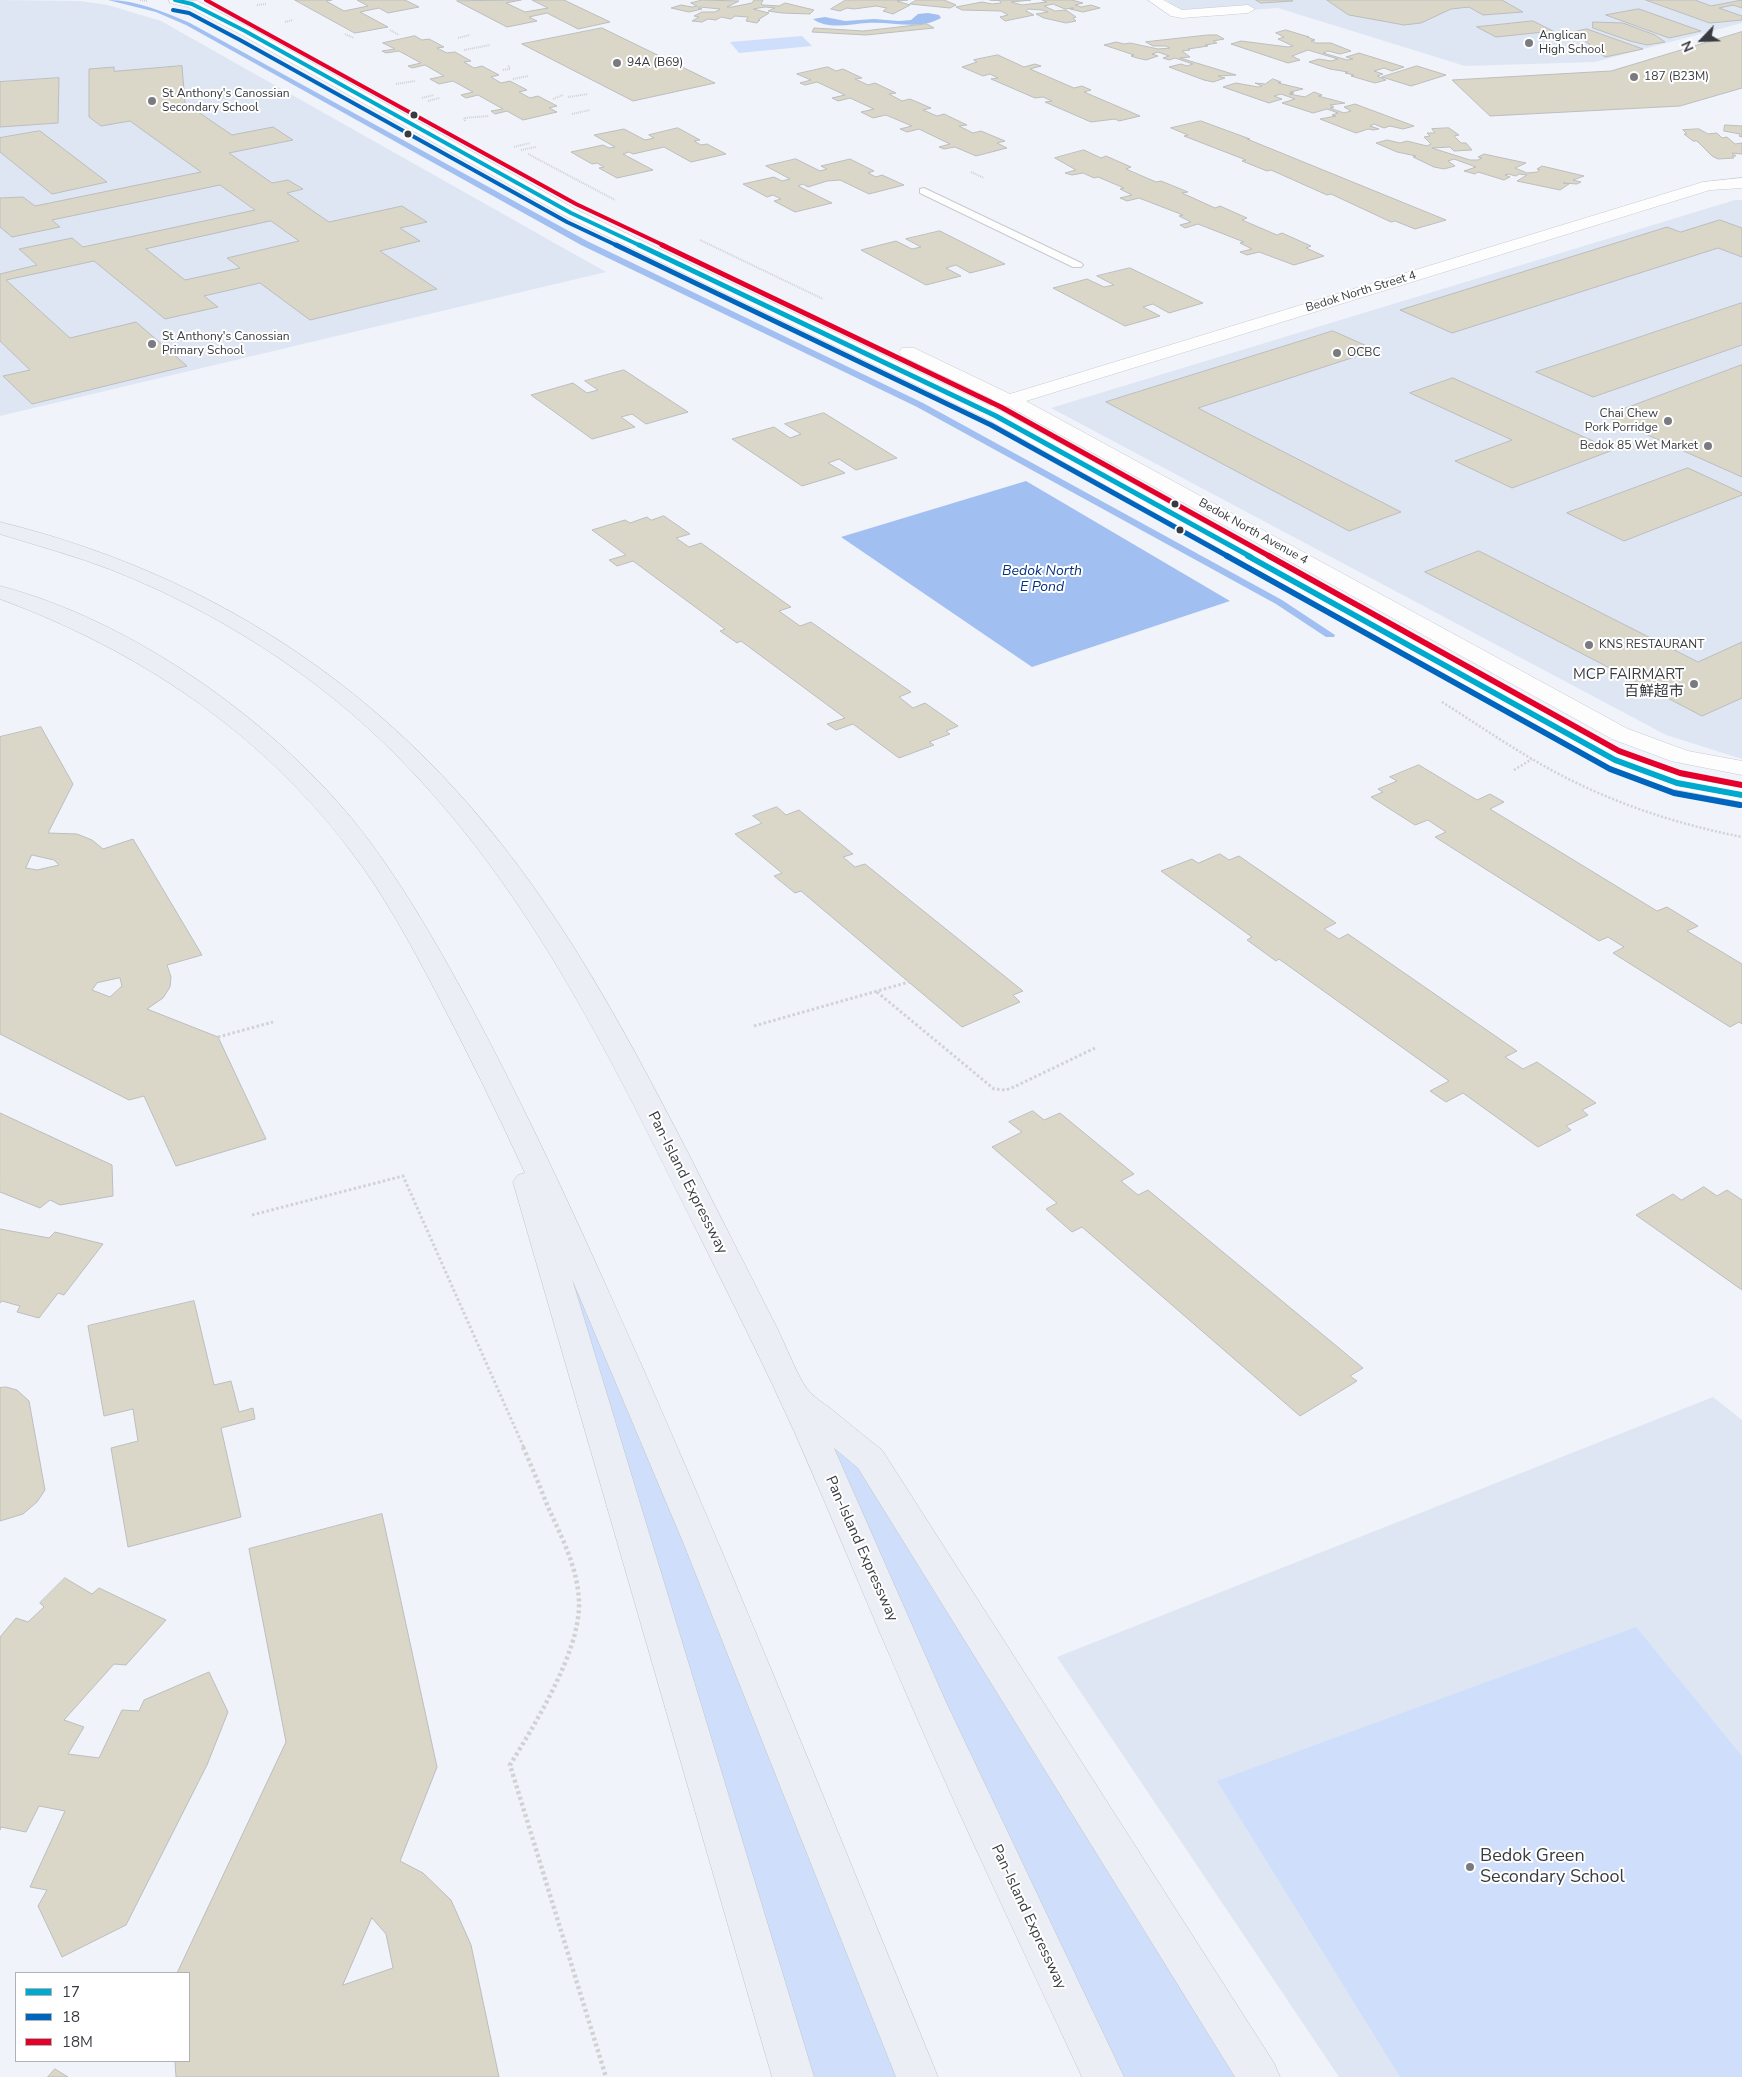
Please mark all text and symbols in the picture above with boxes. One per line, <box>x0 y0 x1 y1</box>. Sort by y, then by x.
north arrow <box>1677 15 1727 65</box>
place label: Anglican High School <box>1539 29 1604 57</box>
marker: Anglican High School <box>1523 37 1535 49</box>
text: N <box>1677 38 1699 55</box>
place label: 94A (B69) <box>627 56 683 70</box>
marker: 94A (B69) <box>611 57 623 69</box>
place label: 187 (B23M) <box>1644 70 1709 84</box>
marker: 187 (B23M) <box>1628 71 1640 83</box>
place label: St Anthony's Canossian Secondary School <box>162 87 290 115</box>
marker: St Anthony's Canossian Secondary School <box>146 95 158 107</box>
unlabelled marker <box>409 110 419 120</box>
unlabelled marker <box>403 129 413 139</box>
street label: Bedok North Street 4 <box>1304 268 1418 316</box>
place label: St Anthony's Canossian Primary School <box>162 330 290 358</box>
marker: St Anthony's Canossian Primary School <box>146 338 158 350</box>
place label: OCBC <box>1347 346 1380 360</box>
marker: OCBC <box>1331 347 1343 359</box>
place label: Chai Chew Pork Porridge <box>1585 407 1658 435</box>
marker: Chai Chew Pork Porridge <box>1662 415 1674 427</box>
place label: Bedok 85 Wet Market <box>1580 439 1698 453</box>
marker: Bedok 85 Wet Market <box>1702 440 1714 452</box>
street label: Bedok North Avenue 4 <box>1196 496 1310 568</box>
unlabelled marker <box>1170 499 1180 509</box>
unlabelled marker <box>1175 525 1185 535</box>
water label: Bedok North E Pond <box>1002 564 1082 596</box>
place label: KNS RESTAURANT <box>1599 638 1704 652</box>
marker: KNS RESTAURANT <box>1583 639 1595 651</box>
place label: MCP FAIRMART 百鮮超市 <box>1573 666 1684 701</box>
marker: MCP FAIRMART 百鮮超市 <box>1688 678 1700 690</box>
street label: Pan-Island Expressway <box>643 1109 731 1257</box>
street label: Pan-Island Expressway <box>821 1473 901 1625</box>
street label: Pan-Island Expressway <box>987 1842 1069 1992</box>
place label: Bedok Green Secondary School <box>1480 1846 1625 1888</box>
marker: Bedok Green Secondary School <box>1464 1861 1476 1873</box>
legend <box>15 1972 190 2062</box>
text: 17 <box>62 1982 80 2002</box>
text: 18 <box>62 2007 80 2027</box>
text: 18M <box>62 2032 93 2052</box>

